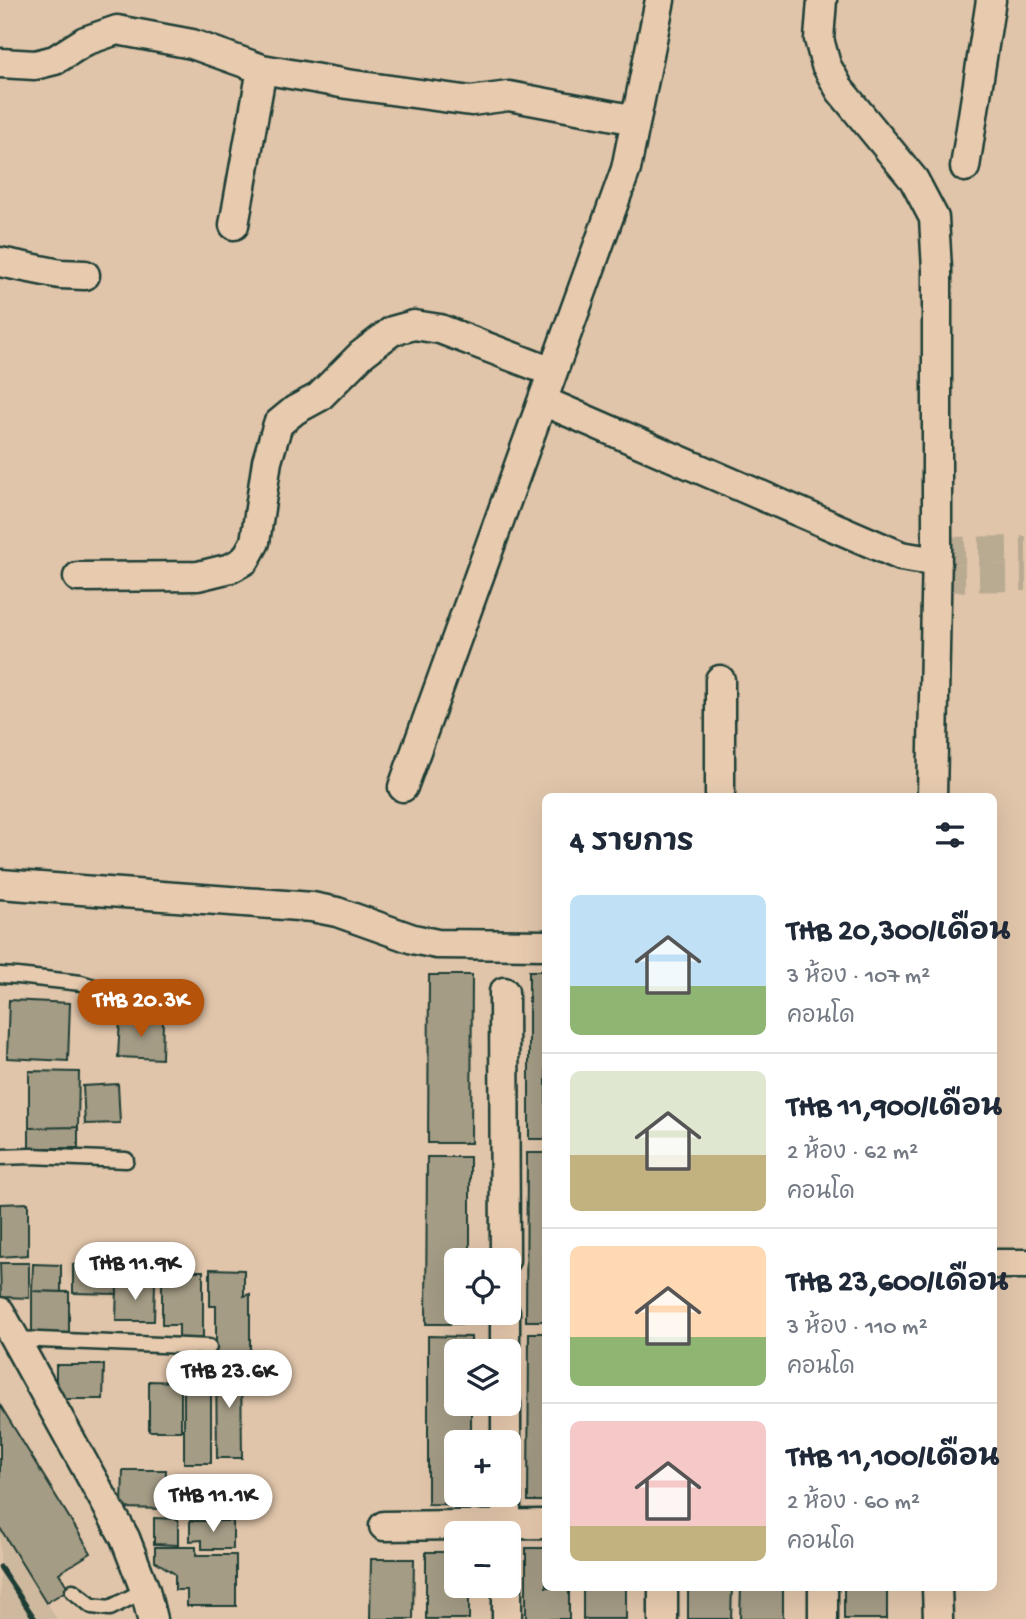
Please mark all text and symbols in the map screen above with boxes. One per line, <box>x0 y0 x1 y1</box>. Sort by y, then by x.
icon: filters <box>931 816 969 854</box>
text: 4 รายการ <box>570 827 694 862</box>
text: THB 20,300/เดือน <box>787 916 1011 951</box>
icon: home <box>626 923 710 1007</box>
text: 3 ห้อง · 107 m² <box>787 964 930 991</box>
pin: THB 20.3K <box>61 979 221 1039</box>
text: THB 20.3K <box>93 988 189 1015</box>
text: คอนโด <box>787 1004 855 1031</box>
text: THB 11,900/เดือน <box>787 1092 1003 1127</box>
icon: home <box>626 1099 710 1183</box>
text: 2 ห้อง · 62 m² <box>787 1140 918 1167</box>
text: คอนโด <box>787 1180 855 1207</box>
pin: THB 11.9K <box>55 1242 215 1302</box>
map controls <box>444 1248 521 1598</box>
button: locate <box>444 1248 521 1325</box>
text: THB 11.9K <box>90 1251 180 1278</box>
text: THB 23,600/เดือน <box>787 1267 1009 1302</box>
icon: home <box>626 1274 710 1358</box>
text: 3 ห้อง · 110 m² <box>787 1315 928 1342</box>
button: layers <box>444 1339 521 1416</box>
pin: THB 23.6K <box>149 1350 309 1410</box>
text: คอนโด <box>787 1355 855 1382</box>
text: THB 23.6K <box>182 1359 276 1386</box>
button: + <box>444 1430 521 1507</box>
text: THB 11,100/เดือน <box>787 1442 1000 1477</box>
icon: home <box>626 1449 710 1533</box>
pin: THB 11.1K <box>133 1474 293 1534</box>
text: THB 11.1K <box>170 1483 256 1510</box>
text: 2 ห้อง · 60 m² <box>787 1490 920 1517</box>
button: − <box>444 1521 521 1598</box>
text: คอนโด <box>787 1530 855 1557</box>

